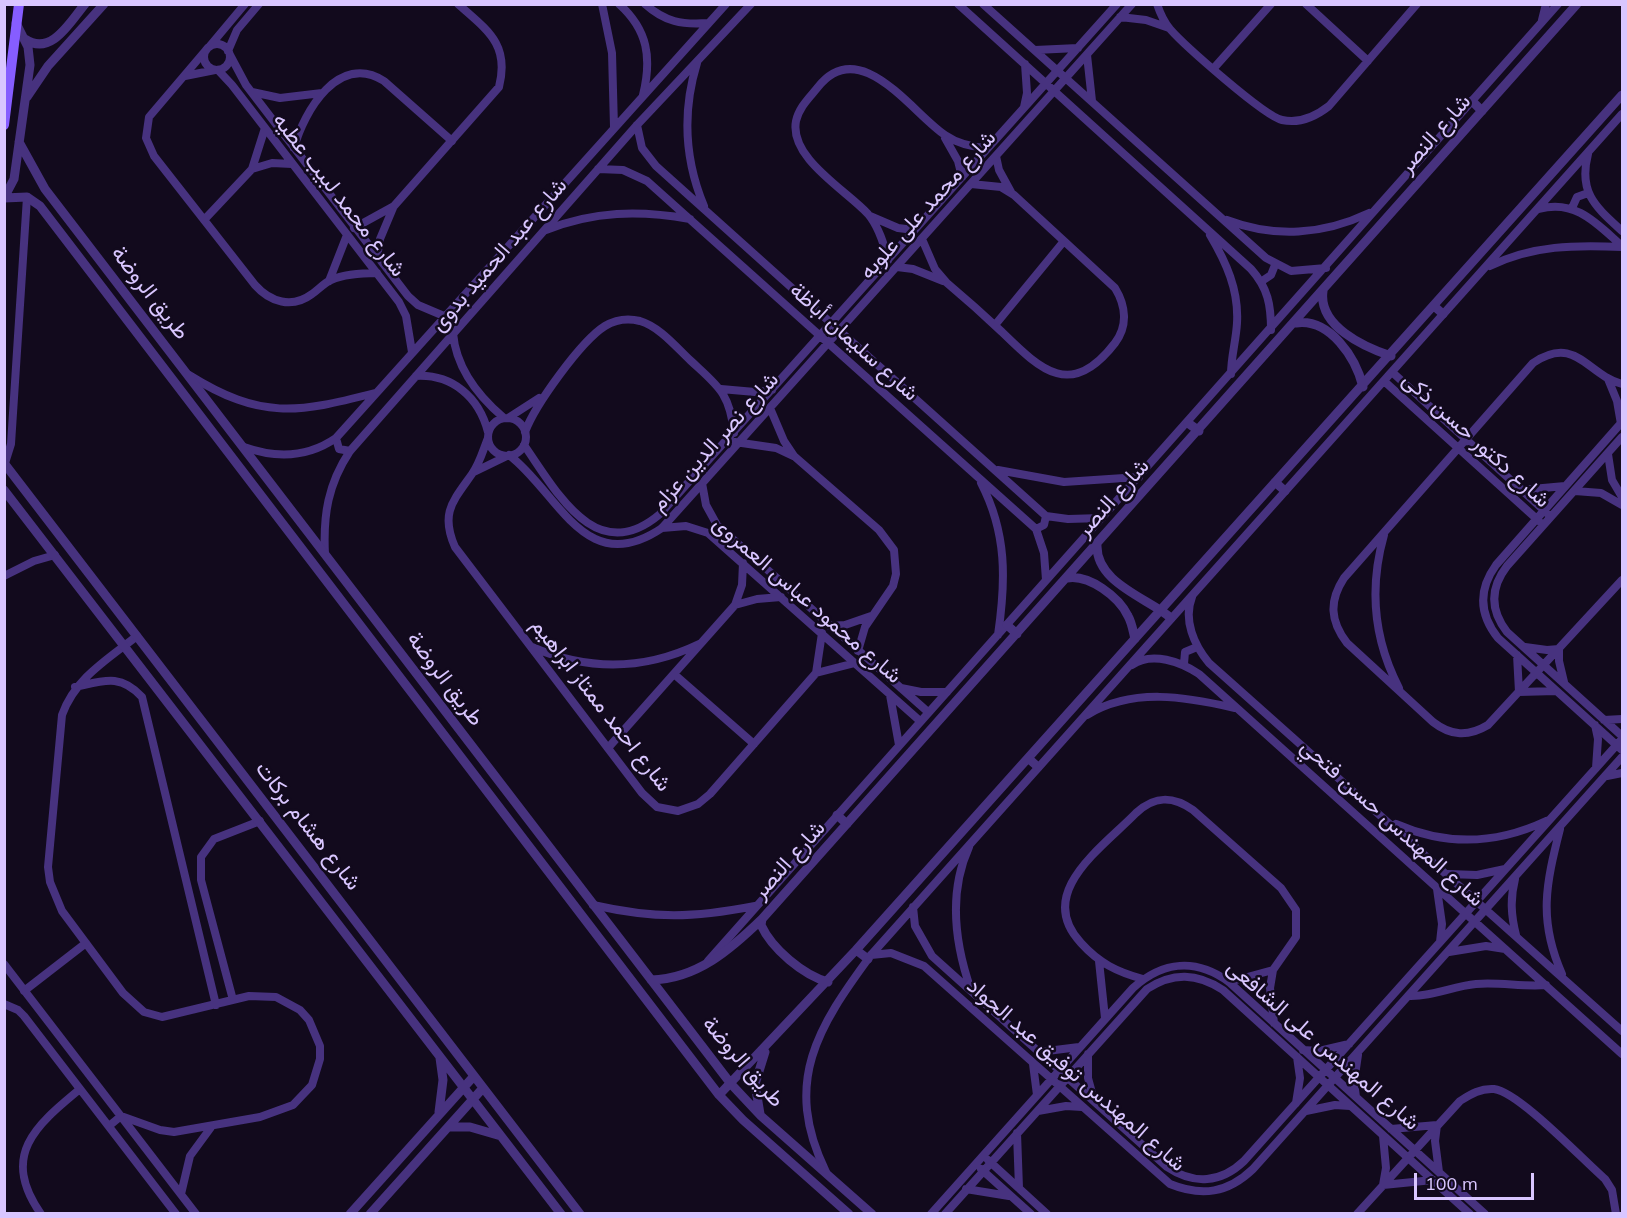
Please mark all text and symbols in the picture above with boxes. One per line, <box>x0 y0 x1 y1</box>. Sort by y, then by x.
street label: شارع النصر <box>1393 89 1477 179</box>
street label: شارع محمد لبيب عطيه <box>267 108 411 282</box>
street label: شارع محمد على علوبه <box>854 125 1002 285</box>
street label: شارع عبد الحميد بدوى <box>425 173 573 337</box>
street label: طريق الروضة <box>105 241 195 345</box>
street label: شارع سليمان أباظة <box>784 277 924 407</box>
street label: شارع نصر الدين عزام <box>645 367 785 517</box>
street label: شارع دكتور حسن ذكى <box>1396 367 1556 513</box>
street label: شارع النصر <box>1071 453 1155 543</box>
street label: شارع محمود عباس العمروى <box>707 511 907 689</box>
street label: شارع احمد ممتاز ابراهيم <box>525 613 677 797</box>
street label: طريق الروضة <box>401 626 489 732</box>
street label: شارع المهندس حسن فتحي <box>1295 734 1489 912</box>
street label: شارع هشام بركات <box>250 756 366 896</box>
street label: شارع النصر <box>747 815 831 905</box>
street label: شارع المهندس على الشافعى <box>1221 954 1425 1136</box>
street label: شارع المهندس توفيق عبد الجواد <box>961 973 1191 1177</box>
street label: طريق الروضة <box>696 1011 790 1113</box>
scale bar <box>1417 1161 1537 1199</box>
text: 100 m <box>1425 1172 1478 1195</box>

